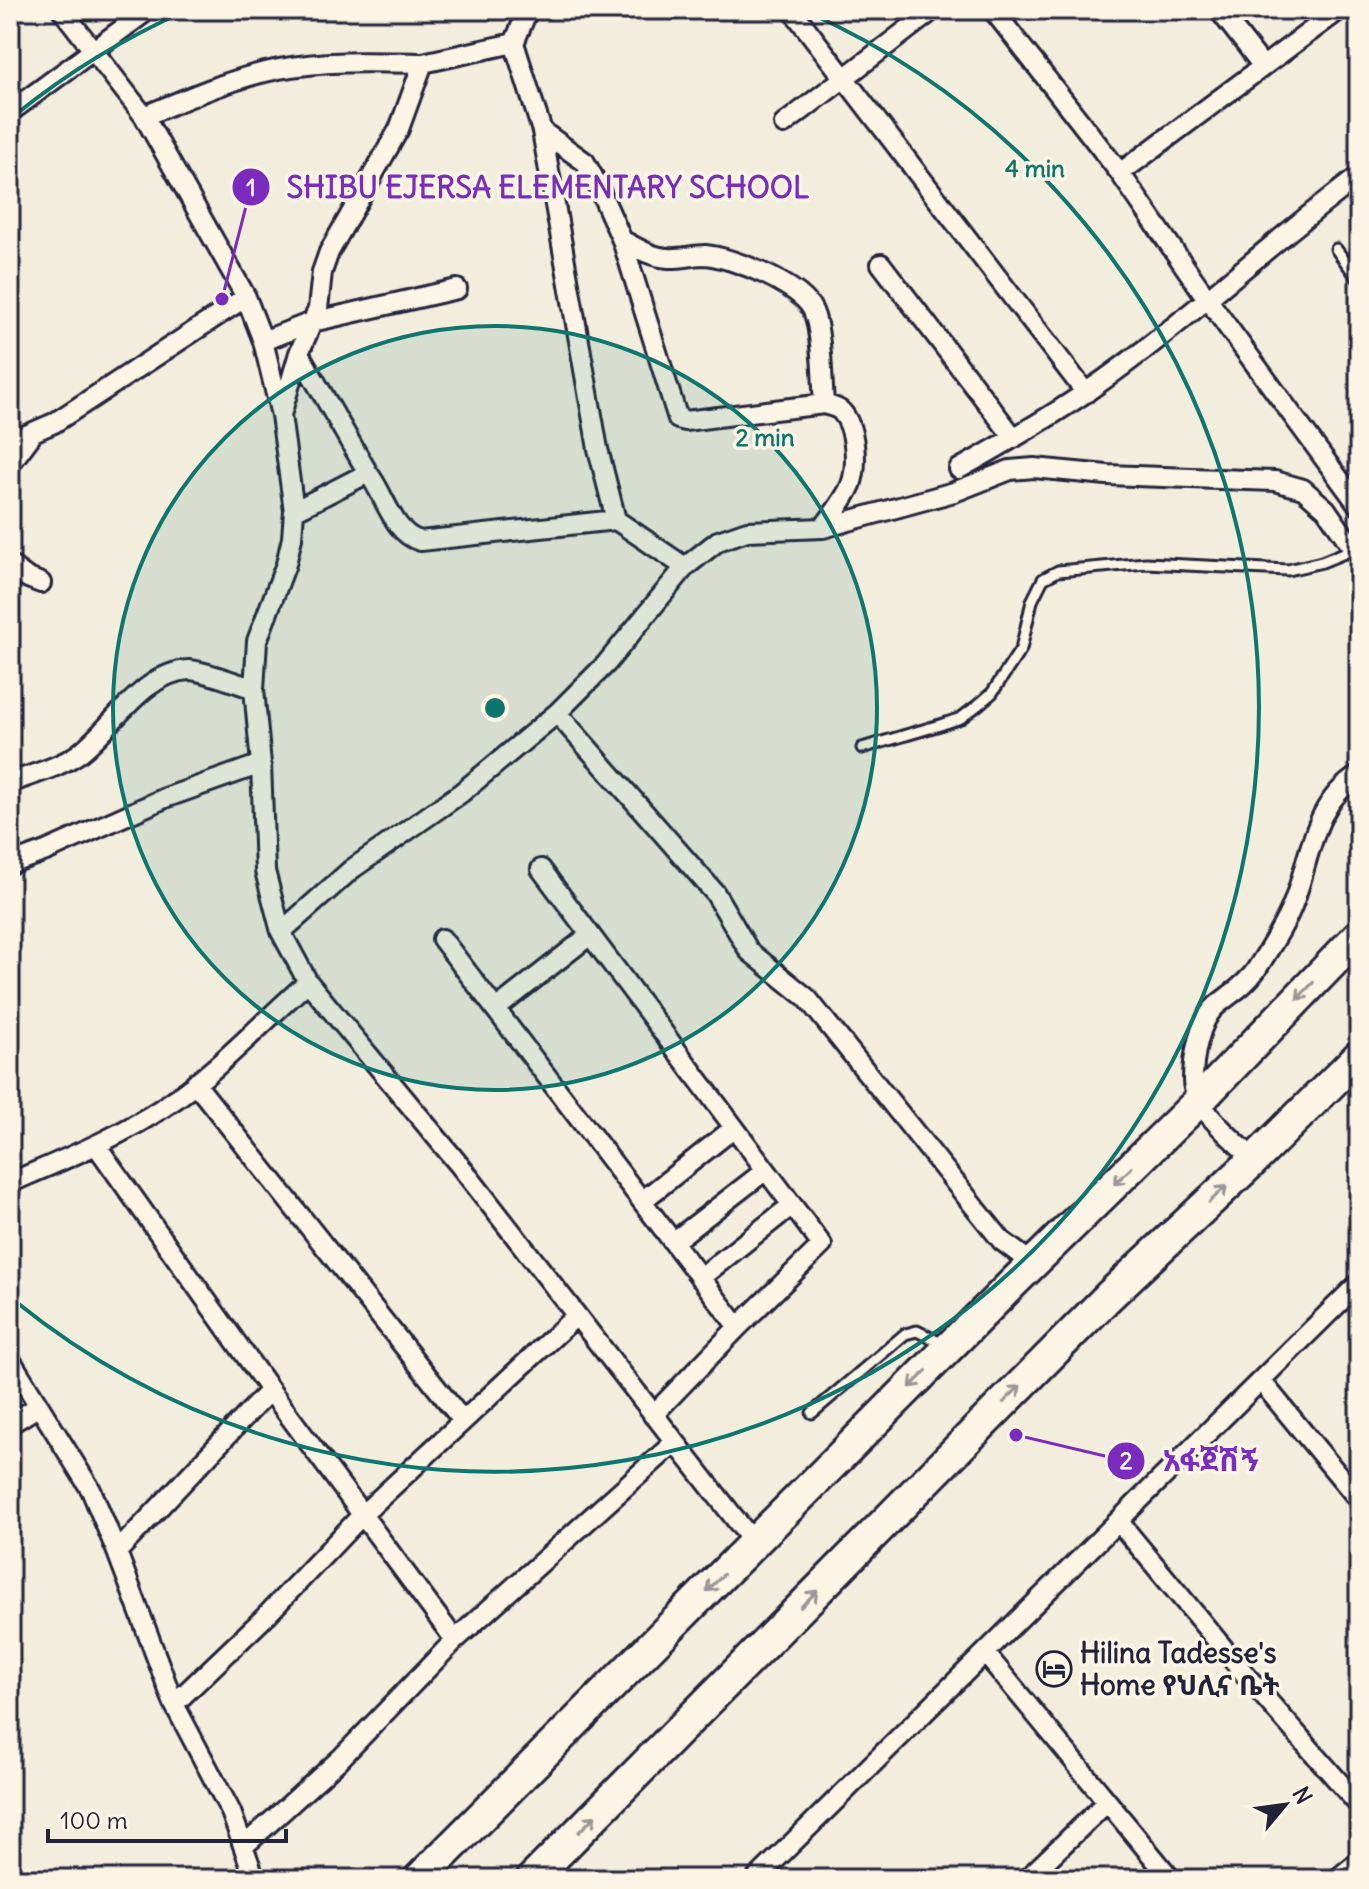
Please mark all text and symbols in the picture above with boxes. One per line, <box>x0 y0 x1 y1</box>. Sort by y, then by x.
text: 4 min <box>1005 153 1065 183</box>
callout: SHIBU EJERSA ELEMENTARY SCHOOL <box>231 160 826 214</box>
text: SHIBU EJERSA ELEMENTARY SCHOOL <box>287 168 809 206</box>
text: 1 <box>246 172 256 202</box>
text: 2 min <box>735 422 795 452</box>
centre of rings <box>481 694 509 722</box>
one-way arrow <box>1295 981 1314 1001</box>
one-way arrow <box>1114 1166 1133 1185</box>
one-way arrow <box>1208 1184 1228 1203</box>
one-way arrow <box>909 1369 928 1388</box>
one-way arrow <box>1002 1384 1021 1404</box>
callout: አፋጀሽኝ <box>1106 1434 1275 1488</box>
text: አፋጀሽኝ <box>1163 1441 1259 1479</box>
text: 2 <box>1119 1445 1133 1475</box>
one-way arrow <box>705 1573 724 1593</box>
one-way arrow <box>799 1590 818 1609</box>
place label: Hilina Tadesse's Home የህሊና ቤት <box>1080 1635 1279 1703</box>
hotel icon: Hilina Tadesse's Home የህሊና ቤት <box>1035 1650 1073 1688</box>
north arrow <box>1245 1765 1325 1845</box>
text: N <box>1287 1782 1318 1809</box>
scale bar <box>48 1793 286 1843</box>
text: 100 m <box>60 1805 128 1835</box>
one-way arrow <box>577 1815 596 1834</box>

